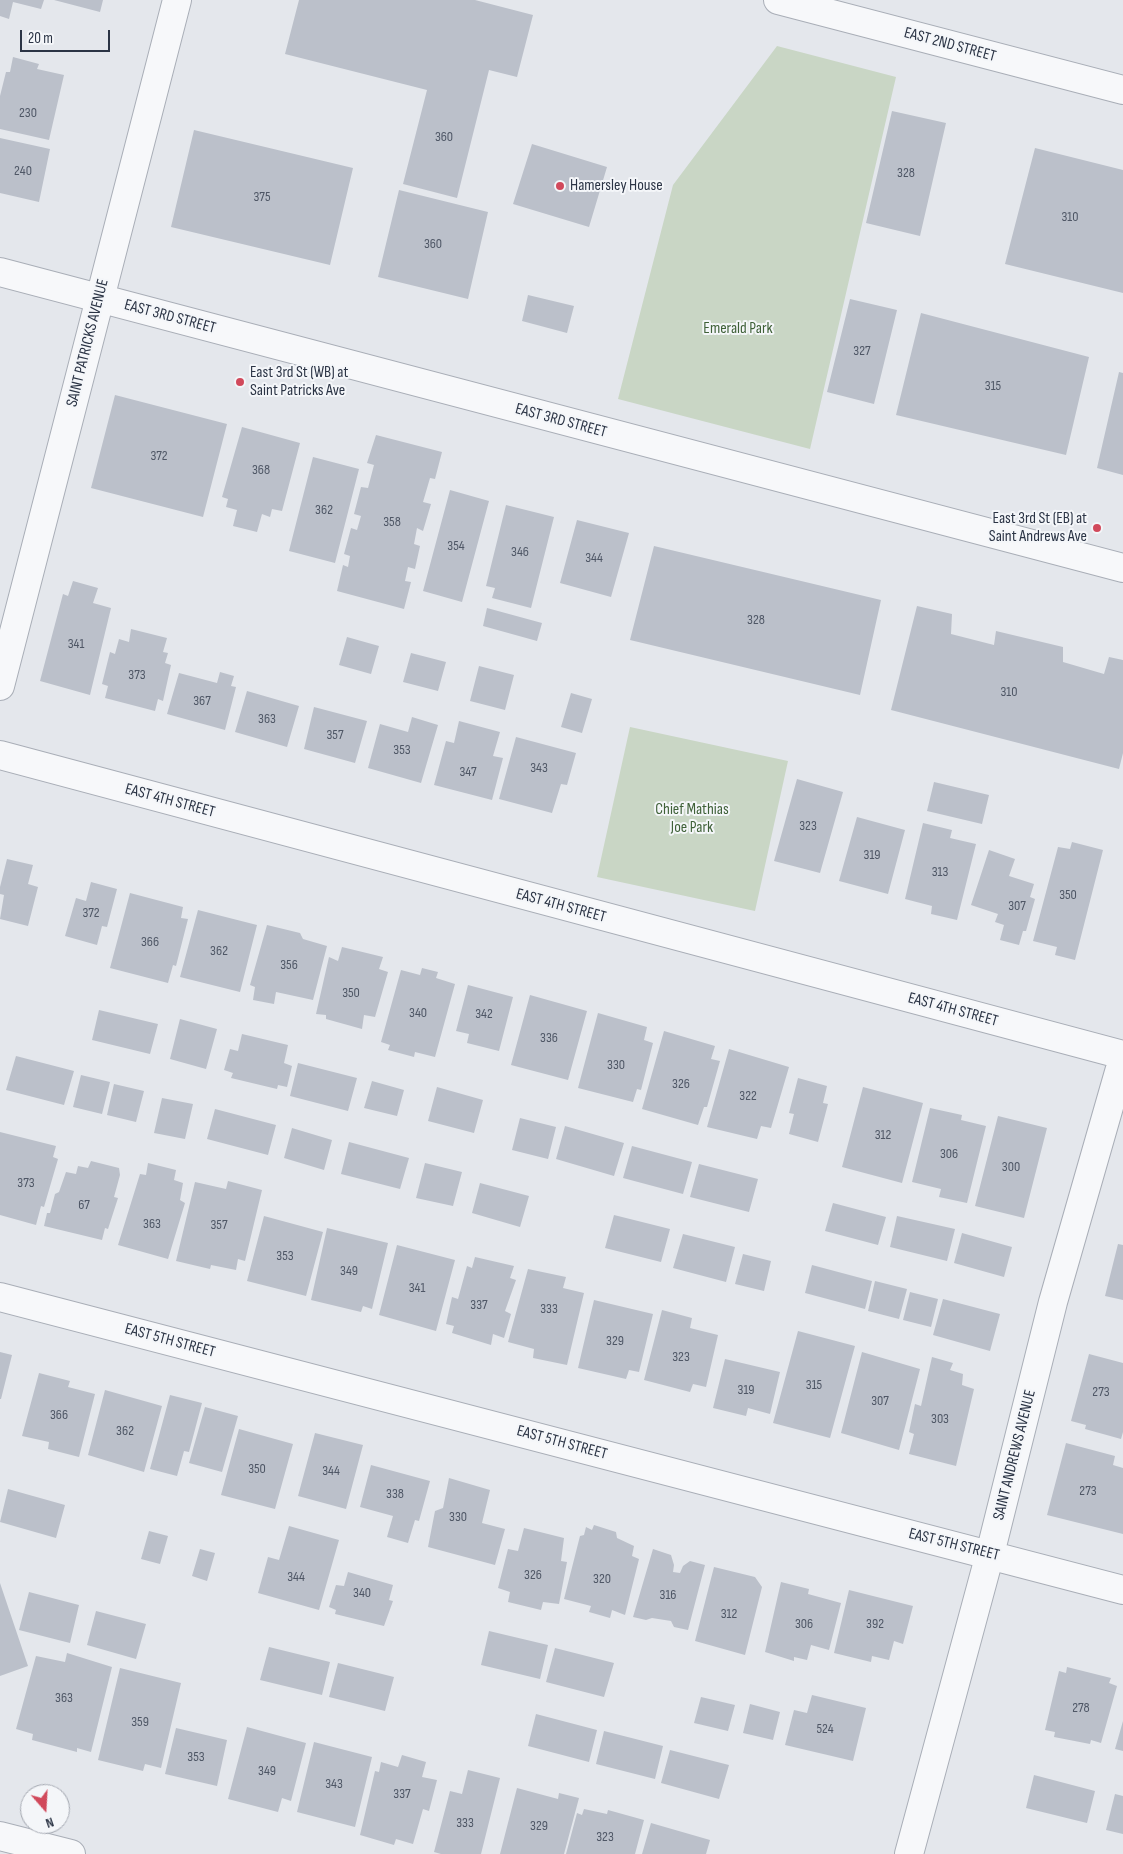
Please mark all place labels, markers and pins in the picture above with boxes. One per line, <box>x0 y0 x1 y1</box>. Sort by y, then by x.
place label: Hamersley House <box>570 176 663 196</box>
marker: Hamersley House <box>554 180 566 192</box>
place label: East 3rd St (WB) at Saint Patricks Ave <box>250 363 348 401</box>
marker: East 3rd St (WB) at Saint Patricks Ave <box>234 376 246 388</box>
place label: East 3rd St (EB) at Saint Andrews Ave <box>989 509 1087 547</box>
marker: East 3rd St (EB) at Saint Andrews Ave <box>1091 522 1103 534</box>

